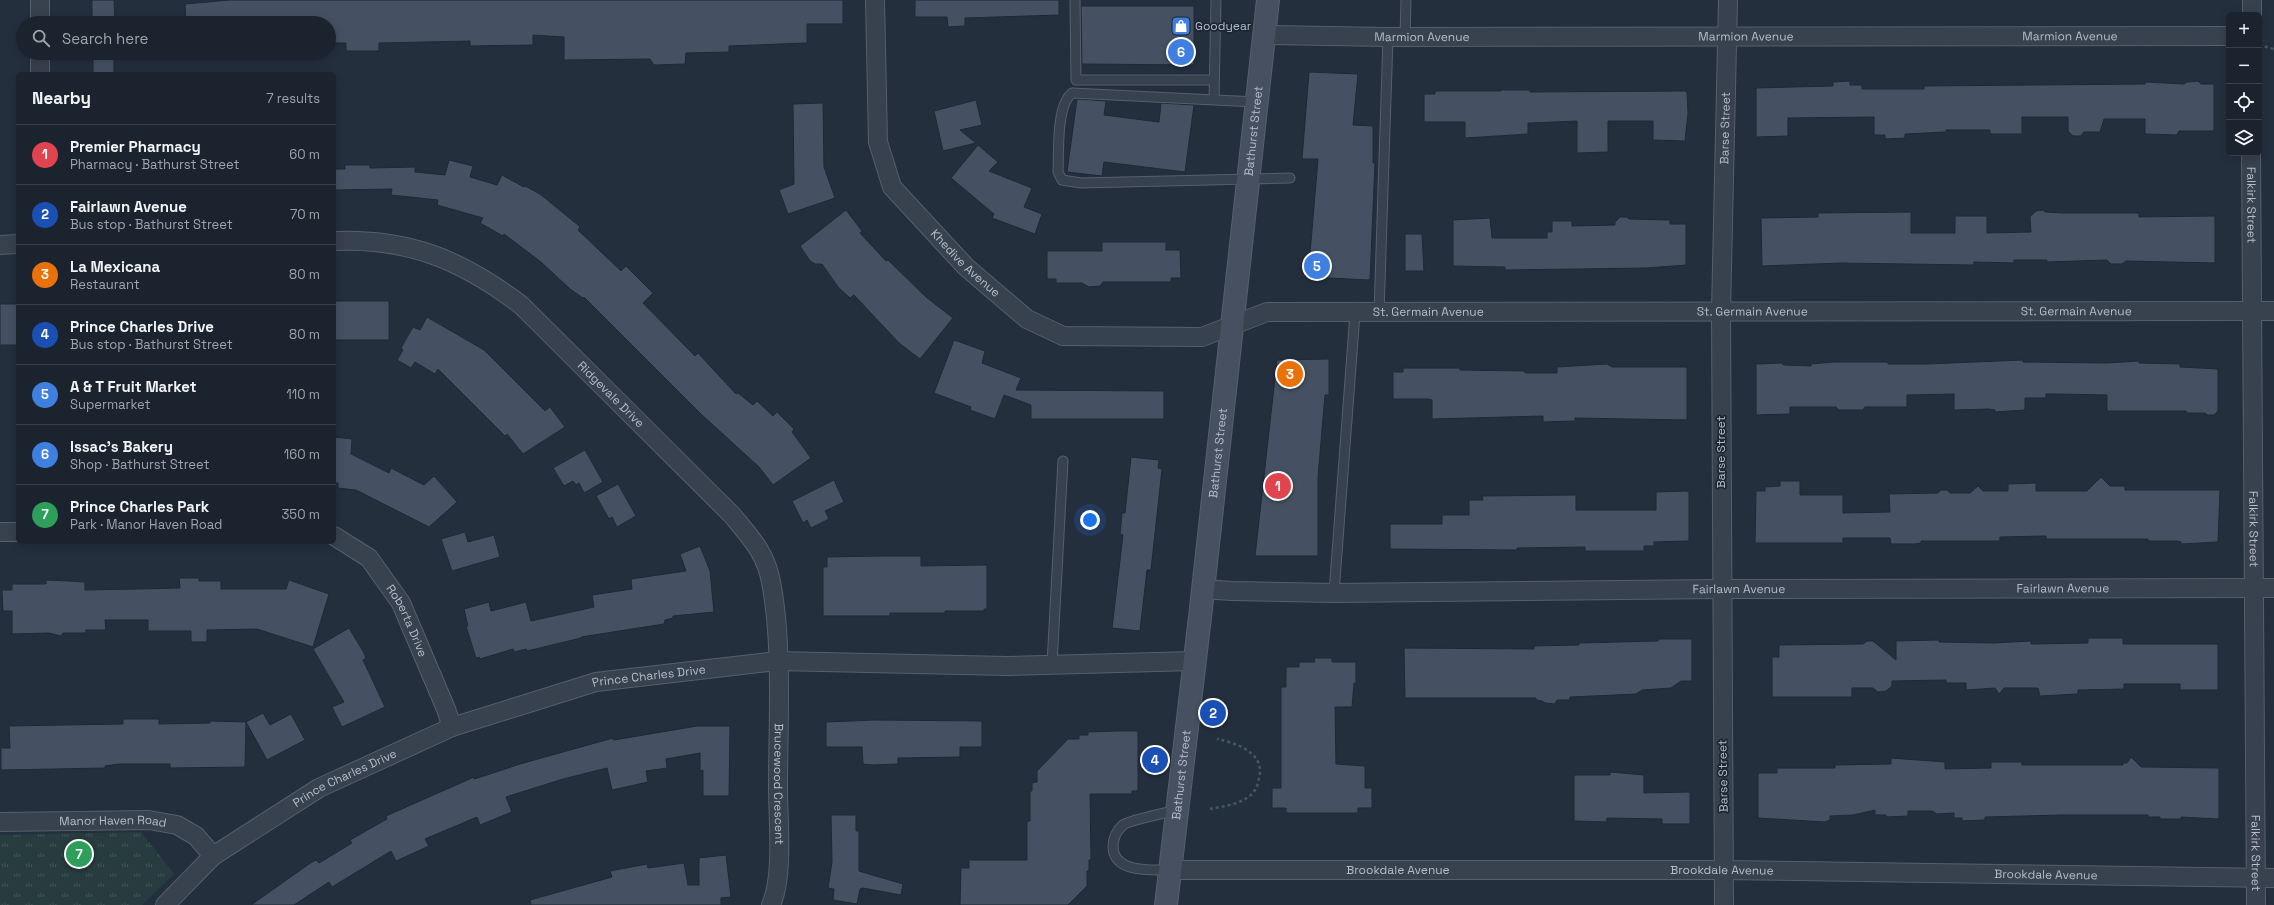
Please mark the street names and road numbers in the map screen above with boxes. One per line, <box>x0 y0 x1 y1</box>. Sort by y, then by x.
street label: Marmion Avenue <box>2022 28 2118 44</box>
street label: Marmion Avenue <box>1374 29 1470 45</box>
street label: Marmion Avenue <box>1698 29 1794 45</box>
street label: Bathurst Street <box>1241 85 1266 177</box>
street label: Barse Street <box>1716 92 1734 164</box>
street label: Falkirk Street <box>2243 167 2260 243</box>
street label: Khedive Avenue <box>927 226 1004 301</box>
street label: St. Germain Avenue <box>1697 303 1808 320</box>
street label: St. Germain Avenue <box>2021 303 2132 319</box>
street label: St. Germain Avenue <box>1373 304 1484 320</box>
street label: Ridgevale Drive <box>574 358 648 431</box>
street label: Bathurst Street <box>1205 407 1231 499</box>
street label: Barse Street <box>1713 416 1729 488</box>
street label: Falkirk Street <box>2245 491 2262 567</box>
street label: Fairlawn Avenue <box>2016 580 2109 596</box>
street label: Roberta Drive <box>382 581 431 659</box>
street label: Fairlawn Avenue <box>1692 581 1785 597</box>
street label: Prince Charles Drive <box>590 661 707 691</box>
street label: Brucewood Crescent <box>770 723 787 845</box>
street label: Bathurst Street <box>1168 729 1195 821</box>
street label: Barse Street <box>1714 740 1732 812</box>
street label: Prince Charles Drive <box>290 745 399 811</box>
street label: Manor Haven Road <box>59 812 168 831</box>
street label: Falkirk Street <box>2247 815 2264 891</box>
street label: Brookdale Avenue <box>1346 862 1450 878</box>
street label: Brookdale Avenue <box>1670 862 1774 879</box>
street label: Brookdale Avenue <box>1994 866 2098 883</box>

